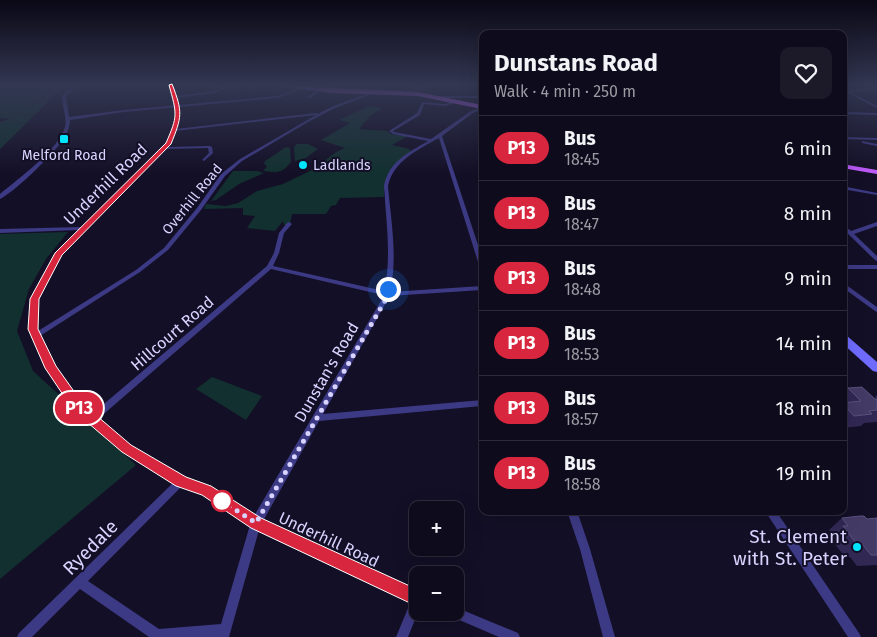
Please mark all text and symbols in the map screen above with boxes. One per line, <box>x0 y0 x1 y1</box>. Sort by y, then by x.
button: heart <box>780 47 832 99</box>
text: Dunstans Road <box>494 49 658 77</box>
text: Walk · 4 min · 250 m <box>494 82 636 101</box>
text: Bus <box>564 127 596 150</box>
marker: Melford Road <box>58 133 70 145</box>
text: P13 <box>507 137 536 159</box>
text: 6 min <box>784 137 832 160</box>
street label: Underhill Road <box>60 140 151 229</box>
place label: Melford Road <box>22 147 106 164</box>
text: 18:45 <box>564 150 600 169</box>
place label: Ladlands <box>313 157 371 174</box>
marker: Ladlands <box>297 159 309 171</box>
street label: Overhill Road <box>159 161 226 238</box>
text: Bus <box>564 192 596 215</box>
text: P13 <box>507 202 536 224</box>
text: 8 min <box>784 202 832 225</box>
text: 18:47 <box>564 215 599 234</box>
text: Bus <box>564 257 596 280</box>
text: P13 <box>507 267 536 289</box>
text: 9 min <box>784 267 832 290</box>
your location <box>376 277 401 302</box>
text: 18:48 <box>564 280 601 299</box>
street label: Hillcourt Road <box>127 292 218 375</box>
street label: Dunstan's Road <box>290 319 363 426</box>
text: Bus <box>564 322 596 345</box>
text: P13 <box>507 332 536 354</box>
text: 14 min <box>776 332 832 355</box>
text: 18:53 <box>564 345 600 364</box>
text: Bus <box>564 387 596 410</box>
line badge: P13 <box>50 392 108 424</box>
text: P13 <box>65 397 93 419</box>
text: P13 <box>507 397 536 419</box>
text: 18 min <box>775 397 832 420</box>
text: 18:57 <box>564 410 598 429</box>
text: Bus <box>564 452 596 475</box>
text: P13 <box>507 462 536 484</box>
text: 19 min <box>776 462 832 485</box>
text: 18:58 <box>564 475 600 494</box>
unlabelled marker <box>211 490 233 512</box>
map controls <box>409 501 464 621</box>
button: + <box>409 501 464 556</box>
street label: Underhill Road <box>275 508 382 571</box>
street label: Ryedale <box>58 515 123 580</box>
place label: St. Clement with St. Peter <box>733 525 848 570</box>
marker: St. Clement with St. Peter <box>851 541 863 553</box>
button: − <box>409 566 464 621</box>

